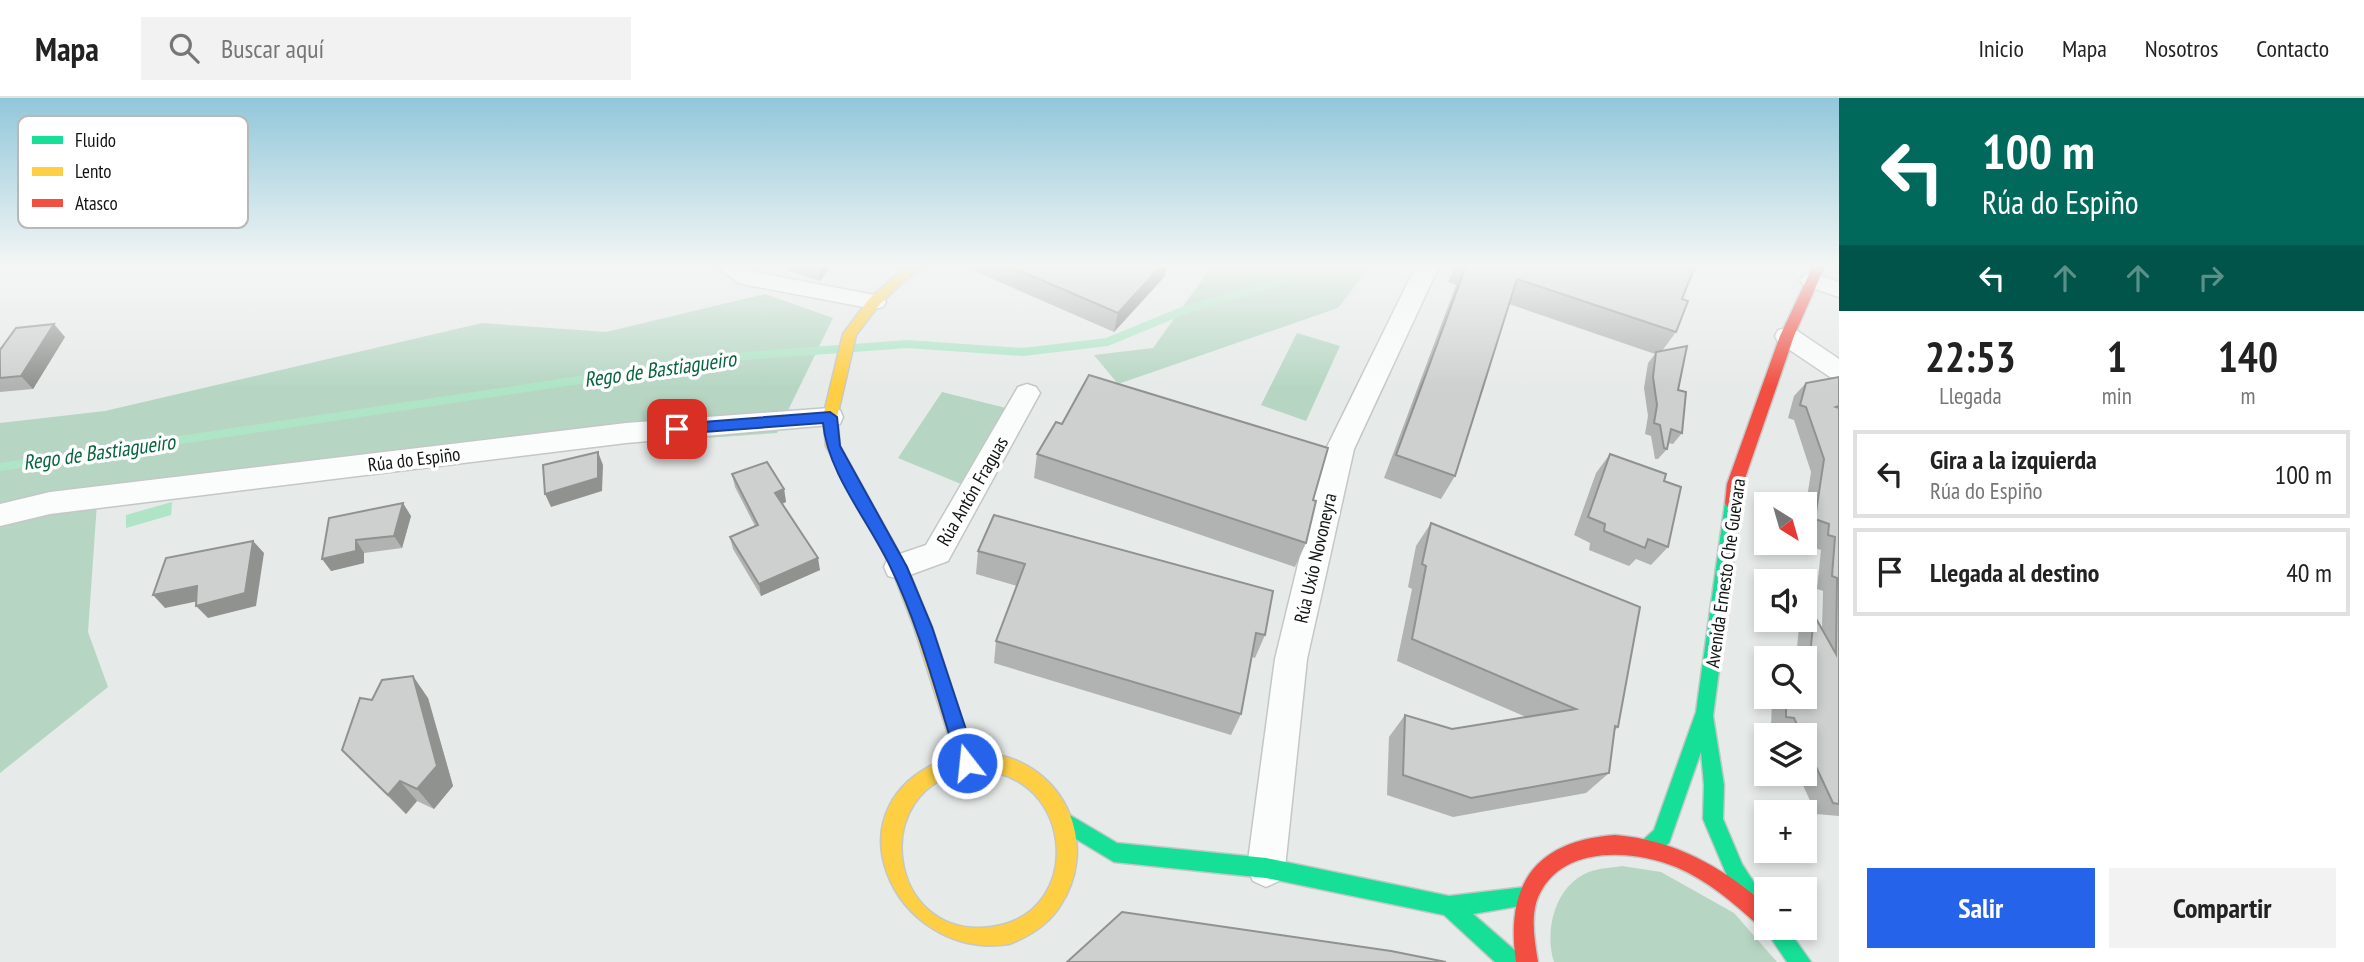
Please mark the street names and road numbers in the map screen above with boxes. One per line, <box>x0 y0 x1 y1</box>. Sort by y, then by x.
street label: Rúa Antón Fraguas <box>931 432 1013 550</box>
street label: Rúa do Espiño <box>366 441 462 477</box>
street label: Avenida Ernesto Che Guevara <box>1700 477 1750 669</box>
street label: Rúa Uxío Novoneyra <box>1288 491 1342 625</box>

